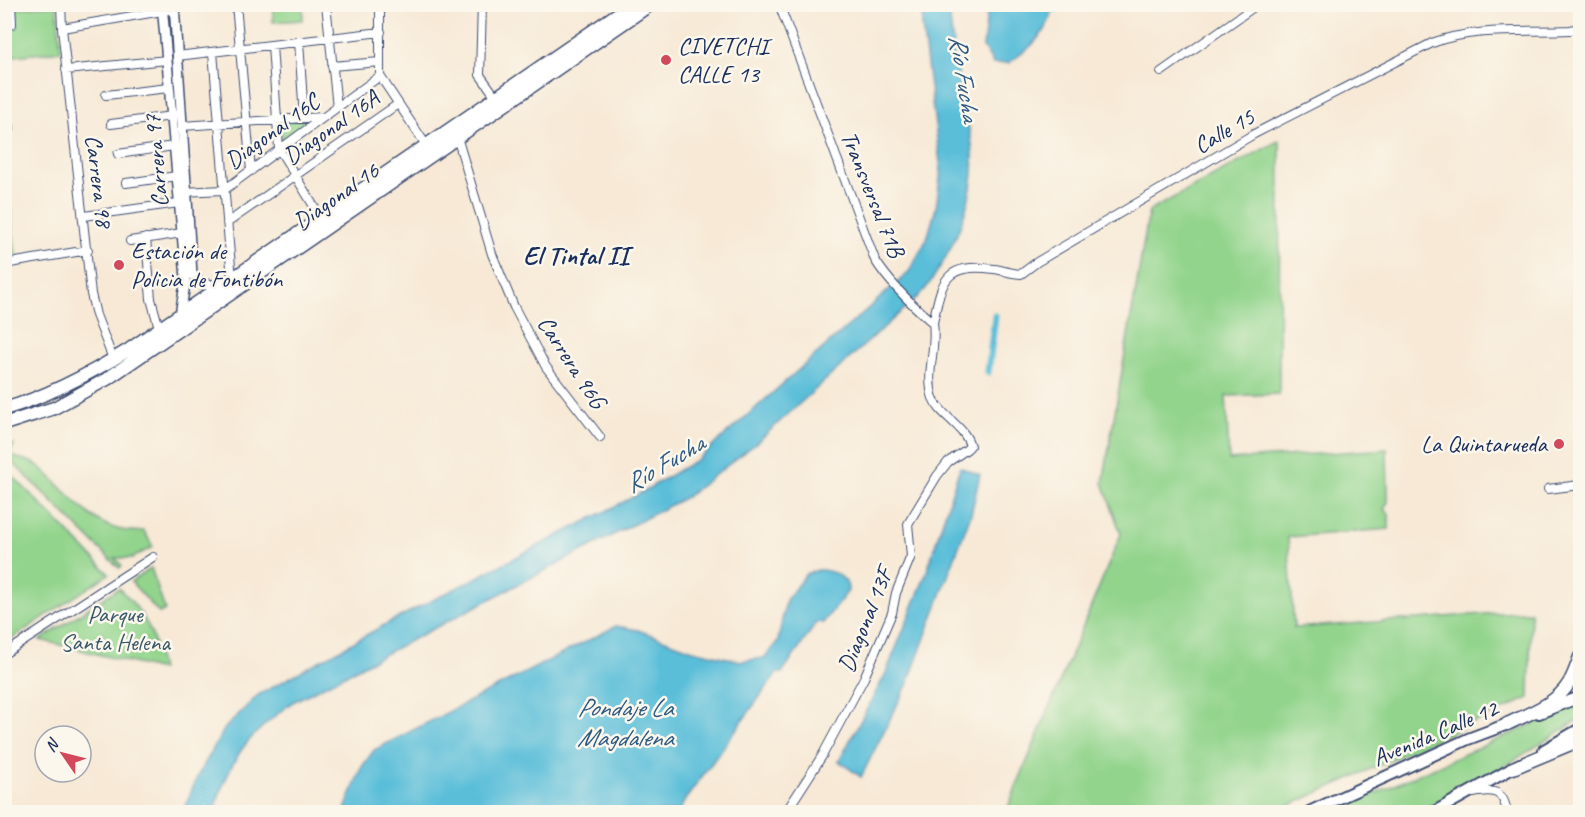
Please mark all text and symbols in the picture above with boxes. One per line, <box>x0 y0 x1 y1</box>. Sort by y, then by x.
place label: CIVETCHI CALLE 13 <box>678 31 773 89</box>
water label: Río Fucha <box>941 32 988 127</box>
marker: CIVETCHI CALLE 13 <box>659 53 673 67</box>
street label: Diagonal 16A <box>277 83 385 171</box>
street label: Diagonal 16C <box>219 85 327 175</box>
street label: Calle 15 <box>1188 101 1261 160</box>
street label: Carrera 97 <box>137 112 175 209</box>
street label: Transversal 71B <box>834 127 912 263</box>
street label: Carrera 98 <box>78 133 120 231</box>
street label: Diagonal 16 <box>287 155 386 236</box>
place label: Estación de Policia de Fontibón <box>131 236 283 294</box>
district label: El Tintal II <box>523 239 634 272</box>
marker: Estación de Policia de Fontibón <box>112 258 126 272</box>
street label: Carrera 96G <box>531 310 614 416</box>
water label: Río Fucha <box>618 425 713 500</box>
place label: La Quintarueda <box>1421 429 1549 459</box>
marker: La Quintarueda <box>1552 437 1566 451</box>
street label: Diagonal 13F <box>831 559 901 676</box>
park label: Parque Santa Helena <box>60 599 171 657</box>
water label: Pondaje La Magdalena <box>577 691 676 754</box>
street label: Avenida Calle 12 <box>1368 692 1504 773</box>
north arrow <box>33 724 93 784</box>
text: N <box>40 734 64 756</box>

